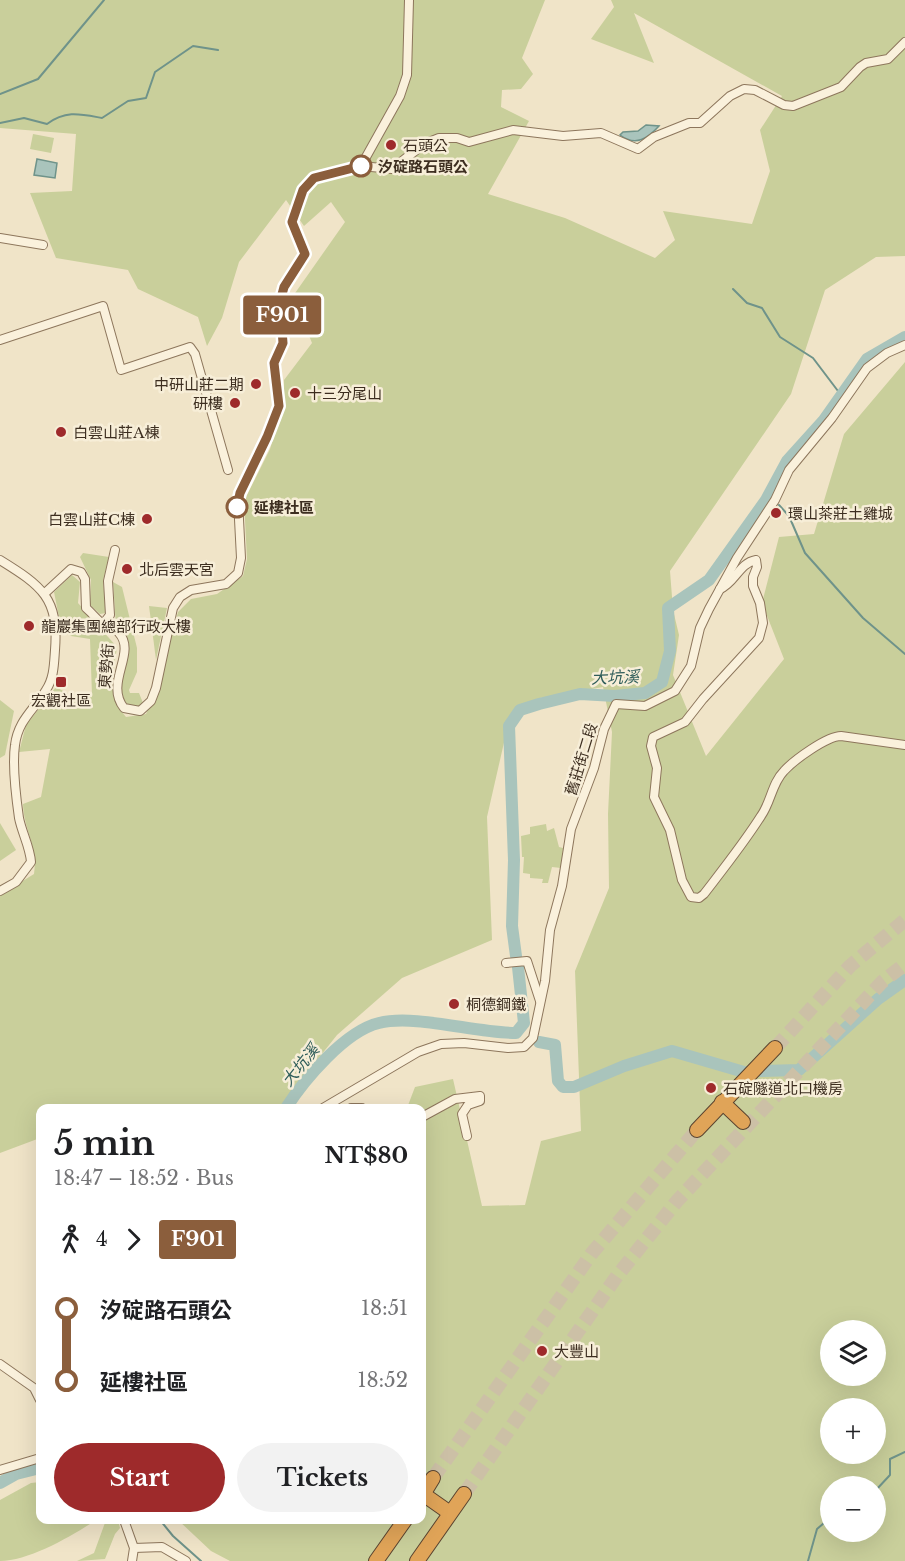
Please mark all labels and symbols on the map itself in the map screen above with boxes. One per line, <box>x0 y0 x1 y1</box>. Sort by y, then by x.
place label: 石頭公 <box>403 136 448 155</box>
marker: 石頭公 <box>384 138 398 152</box>
marker: 汐碇路石頭公 <box>350 155 372 177</box>
place label: 汐碇路石頭公 <box>378 157 468 176</box>
line badge: F901 <box>240 296 324 334</box>
place label: 中研山莊二期 <box>154 375 244 394</box>
marker: 中研山莊二期 <box>249 377 263 391</box>
place label: 十三分尾山 <box>307 384 382 403</box>
marker: 十三分尾山 <box>288 386 302 400</box>
place label: 研樓 <box>193 394 223 413</box>
marker: 研樓 <box>228 396 242 410</box>
place label: 白雲山莊A棟 <box>73 423 160 442</box>
marker: 白雲山莊A棟 <box>54 425 68 439</box>
marker: 延樓社區 <box>226 496 248 518</box>
place label: 延樓社區 <box>254 498 314 517</box>
place label: 環山茶莊土雞城 <box>788 504 893 523</box>
marker: 環山茶莊土雞城 <box>769 506 783 520</box>
place label: 白雲山莊C棟 <box>48 510 135 529</box>
marker: 白雲山莊C棟 <box>140 512 154 526</box>
place label: 北后雲天宮 <box>139 560 214 579</box>
marker: 北后雲天宮 <box>120 562 134 576</box>
place label: 龍巖集團總部行政大樓 <box>41 617 191 636</box>
marker: 龍巖集團總部行政大樓 <box>22 619 36 633</box>
street label: 東勢街 <box>95 643 117 689</box>
water label: 大坑溪 <box>591 666 641 688</box>
marker: 宏觀社區 <box>54 675 68 689</box>
place label: 宏觀社區 <box>31 691 91 710</box>
street label: 舊莊街二段 <box>561 720 601 798</box>
place label: 桐德鋼鐵 <box>466 995 526 1014</box>
marker: 桐德鋼鐵 <box>447 997 461 1011</box>
water label: 大坑溪 <box>277 1039 324 1090</box>
place label: 石碇隧道北口機房 <box>723 1079 843 1098</box>
marker: 石碇隧道北口機房 <box>704 1081 718 1095</box>
place label: 大豐山 <box>554 1342 599 1361</box>
marker: 大豐山 <box>535 1344 549 1358</box>

